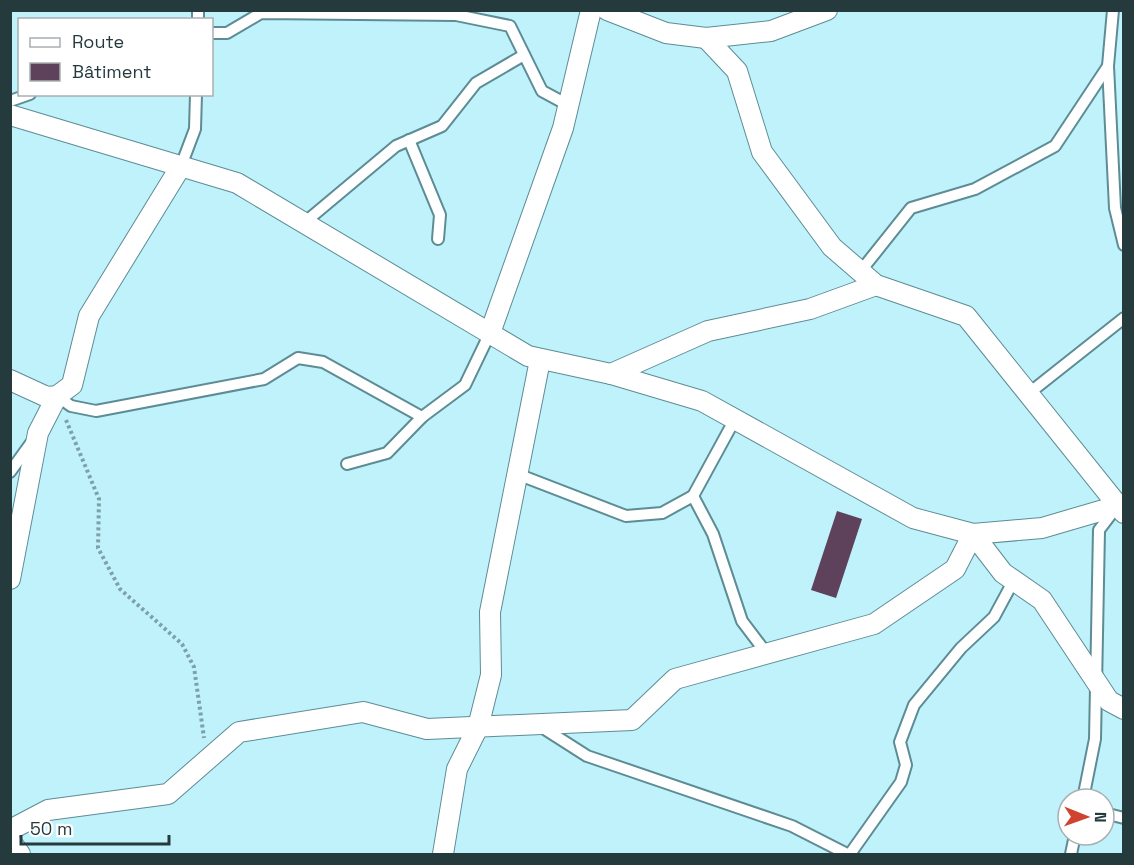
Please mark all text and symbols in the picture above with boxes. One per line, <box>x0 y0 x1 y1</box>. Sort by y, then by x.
legend <box>18 18 213 96</box>
text: Route <box>72 30 124 53</box>
text: Bâtiment <box>72 60 152 83</box>
north arrow <box>1056 787 1116 847</box>
scale bar <box>21 808 170 846</box>
text: N <box>1090 812 1111 823</box>
text: 50 m <box>30 817 72 840</box>

